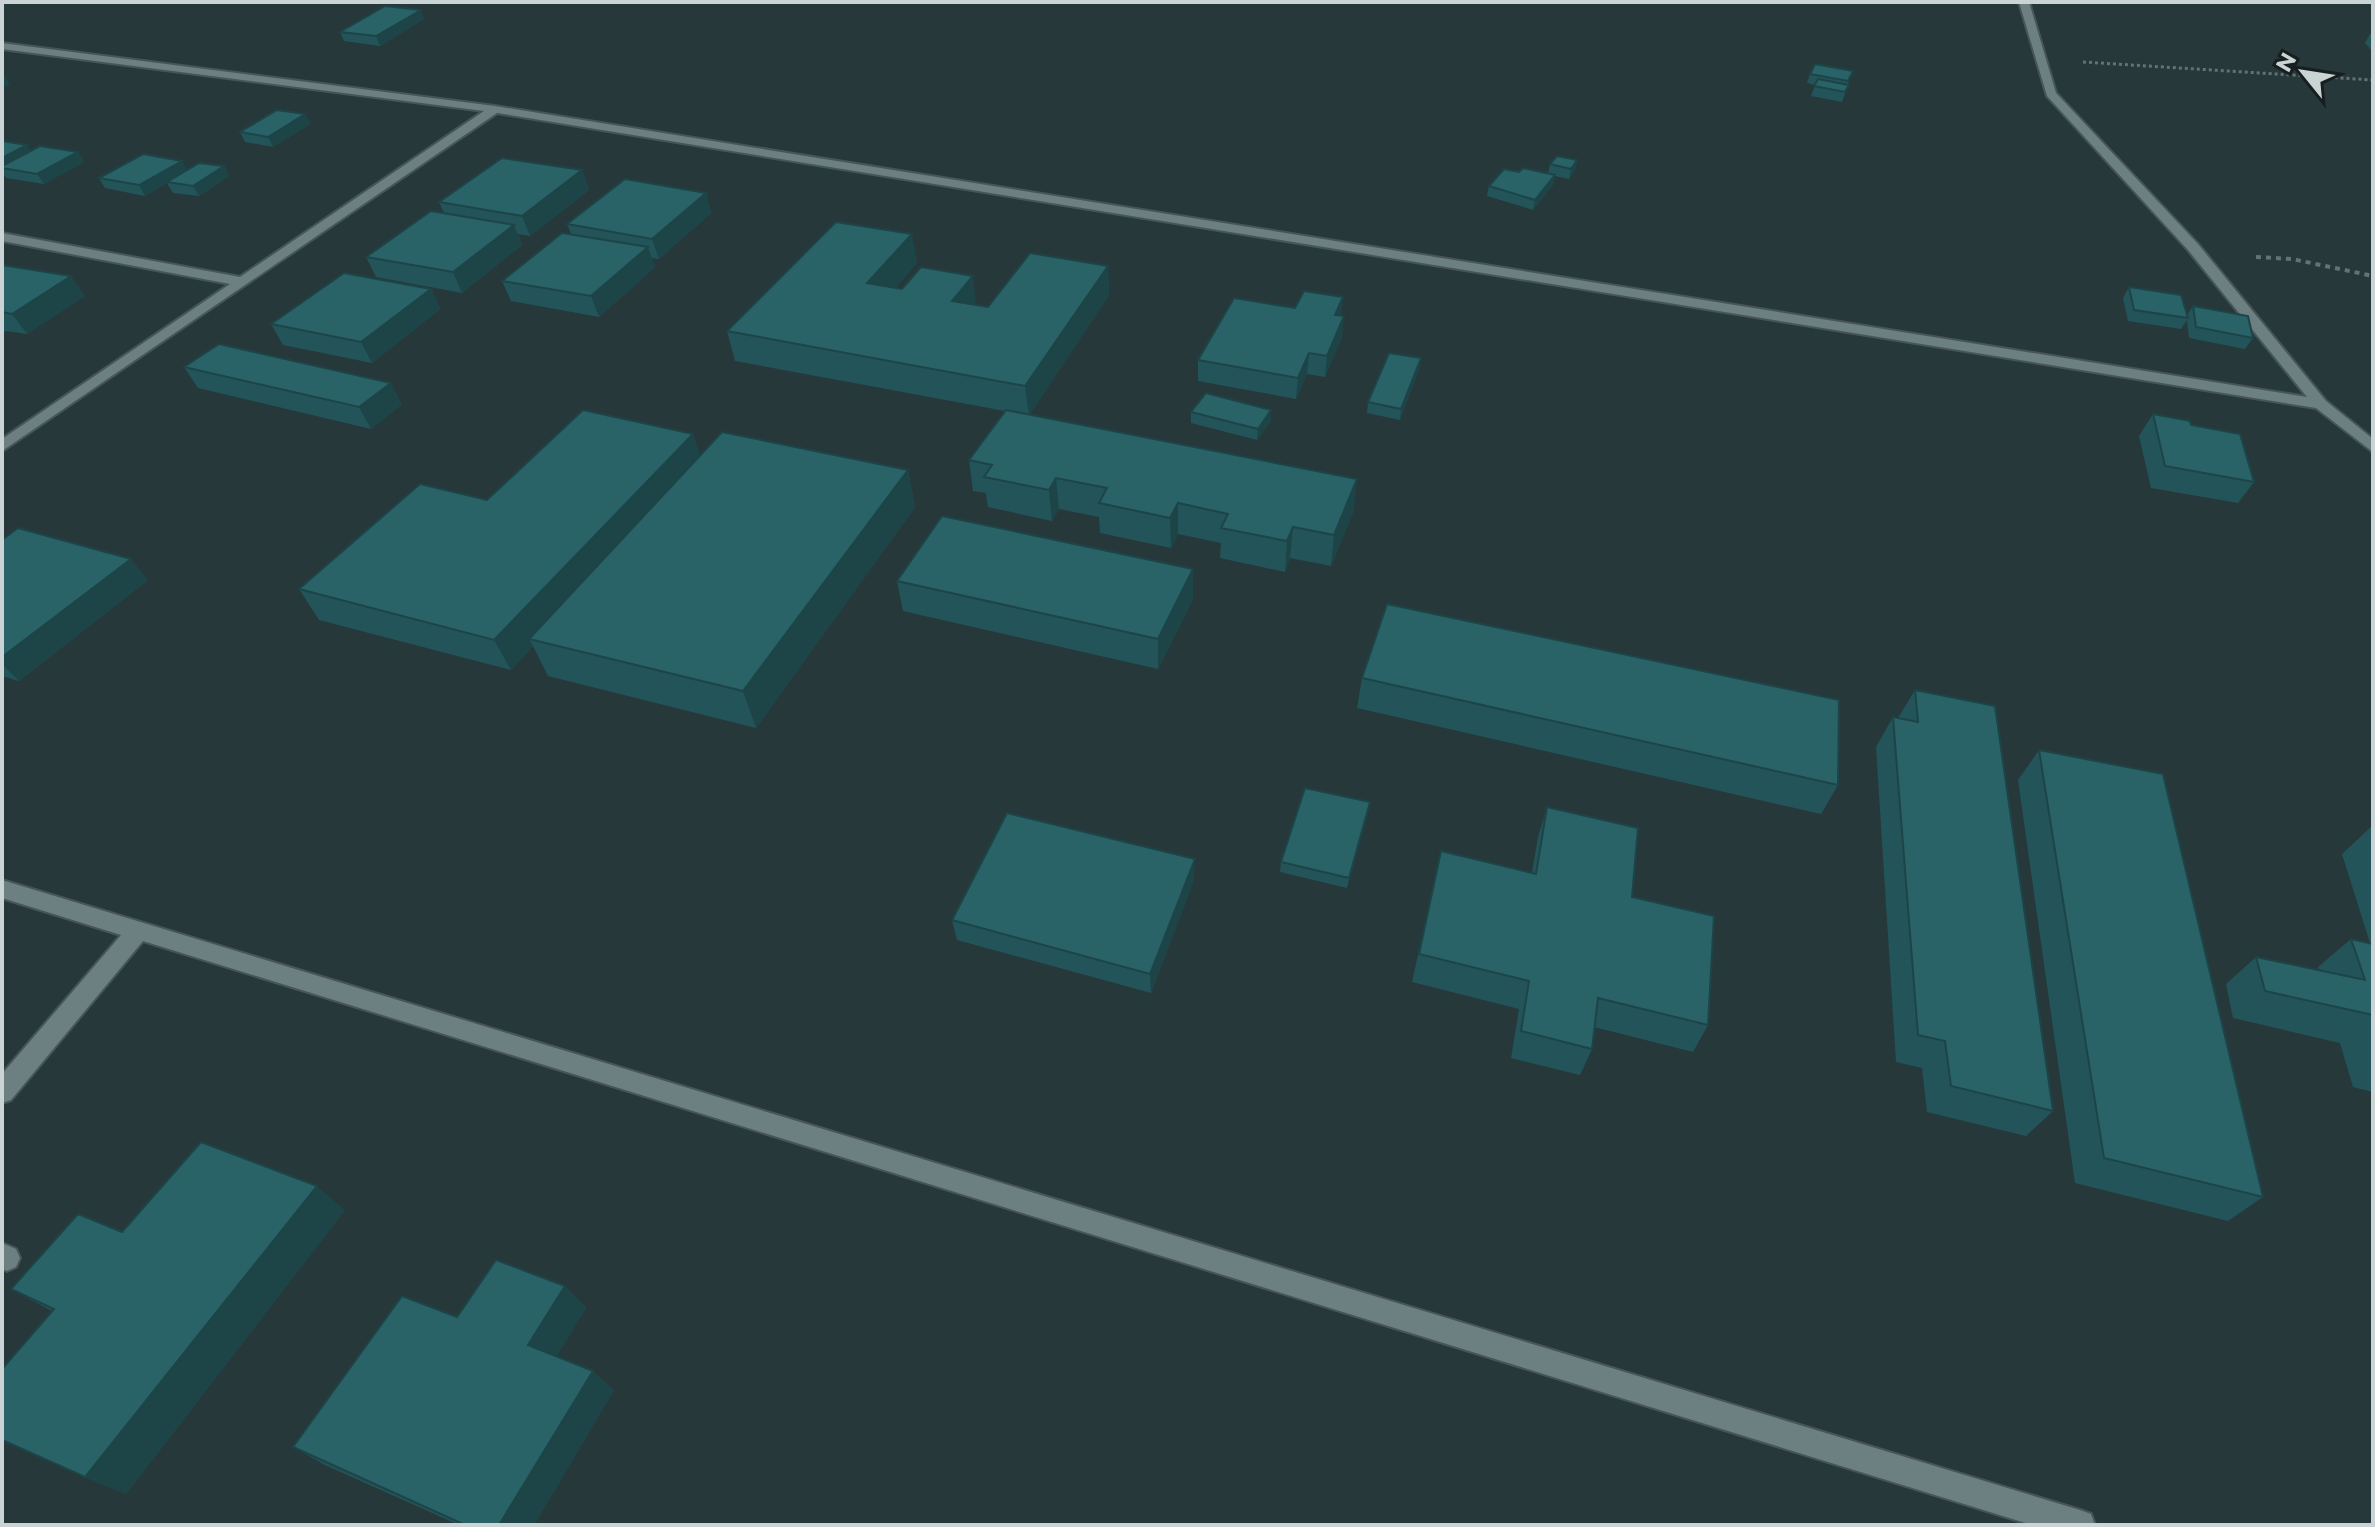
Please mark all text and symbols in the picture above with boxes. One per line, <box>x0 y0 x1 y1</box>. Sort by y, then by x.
north arrow <box>2263 32 2343 112</box>
text: N <box>2270 48 2302 77</box>

